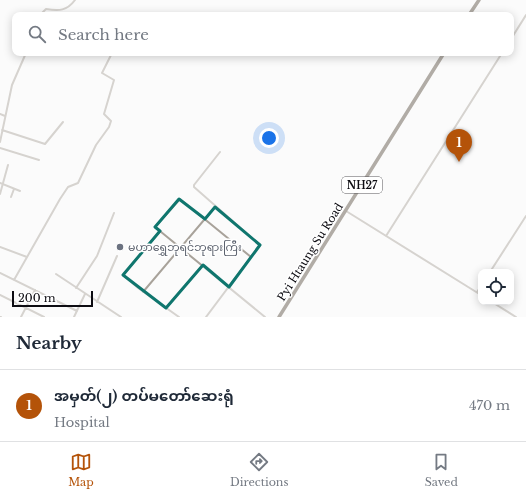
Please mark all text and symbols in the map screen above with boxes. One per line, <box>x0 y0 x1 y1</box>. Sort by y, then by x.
search box <box>12 12 514 56</box>
icon: search <box>26 23 48 45</box>
text: Search here <box>58 25 149 44</box>
your location <box>259 128 279 148</box>
pin: 1 <box>446 129 472 162</box>
road number: NH27 <box>342 177 382 193</box>
street label: Pyi Htaung Su Road <box>274 200 346 304</box>
place label: မဟာရွှေဘုရင်ဘုရားကြီး <box>128 240 242 256</box>
marker: မဟာရွှေဘုရင်ဘုရားကြီး <box>115 242 125 252</box>
map controls <box>478 269 514 305</box>
button: locate <box>478 269 514 305</box>
scale bar <box>12 289 93 308</box>
text: 200 m <box>18 291 55 305</box>
text: Nearby <box>16 333 82 354</box>
text: အမှတ်(၂) တပ်မတော်ဆေးရုံ <box>54 386 234 405</box>
text: 1 <box>26 397 32 414</box>
text: 470 m <box>469 397 510 414</box>
text: Hospital <box>54 414 110 431</box>
tab: Map <box>68 451 94 489</box>
tab: Directions <box>230 451 288 489</box>
tab: Saved <box>425 451 458 489</box>

